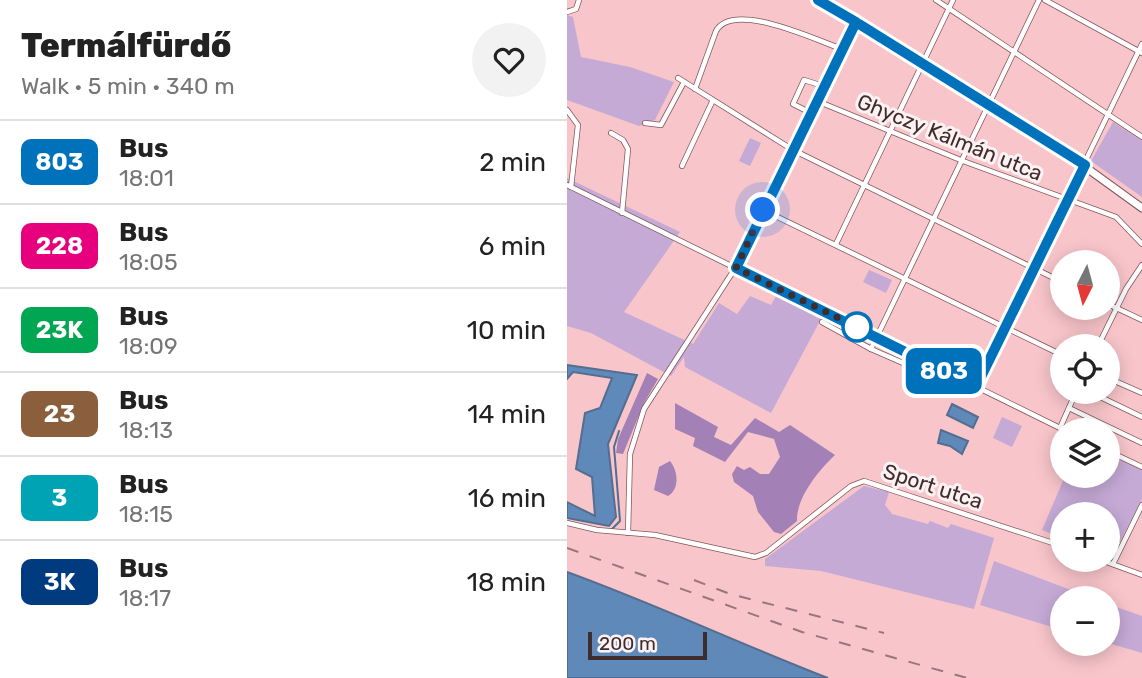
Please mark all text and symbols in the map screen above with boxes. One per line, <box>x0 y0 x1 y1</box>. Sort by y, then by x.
button: heart <box>472 23 546 97</box>
text: Termálfürdő <box>21 26 232 65</box>
text: Walk · 5 min · 340 m <box>21 72 235 100</box>
street label: Ghyczy Kálmán utca <box>854 88 1046 186</box>
text: Bus <box>119 133 168 164</box>
text: 2 min <box>479 147 546 178</box>
text: 803 <box>35 148 84 176</box>
text: 18:01 <box>119 164 174 192</box>
your location <box>745 192 780 227</box>
text: Bus <box>119 217 168 248</box>
text: 6 min <box>479 231 546 262</box>
text: 228 <box>36 232 83 260</box>
text: 18:05 <box>119 248 178 276</box>
north arrow <box>1050 250 1120 320</box>
map controls <box>1050 250 1120 656</box>
text: Bus <box>119 301 168 332</box>
unlabelled marker <box>842 312 872 342</box>
text: 10 min <box>467 315 546 346</box>
text: 23K <box>36 316 83 344</box>
text: 18:09 <box>119 332 178 360</box>
button: locate <box>1050 334 1120 404</box>
line badge: 803 <box>904 348 984 394</box>
text: 803 <box>920 357 968 385</box>
text: Bus <box>119 385 168 416</box>
text: 14 min <box>467 399 546 430</box>
text: 23 <box>44 400 75 428</box>
text: 18:13 <box>119 416 173 444</box>
button: layers <box>1050 418 1120 488</box>
street label: Sport utca <box>880 458 986 514</box>
text: Bus <box>119 469 168 500</box>
text: 16 min <box>468 483 546 514</box>
text: 3 <box>52 484 67 512</box>
text: 18:15 <box>119 500 173 528</box>
button: + <box>1050 502 1120 572</box>
text: Bus <box>119 553 168 584</box>
text: 18 min <box>467 567 546 598</box>
text: 3K <box>44 568 75 596</box>
text: 18:17 <box>119 584 171 612</box>
button: − <box>1050 586 1120 656</box>
scale bar <box>588 629 707 661</box>
text: 200 m <box>599 632 656 655</box>

